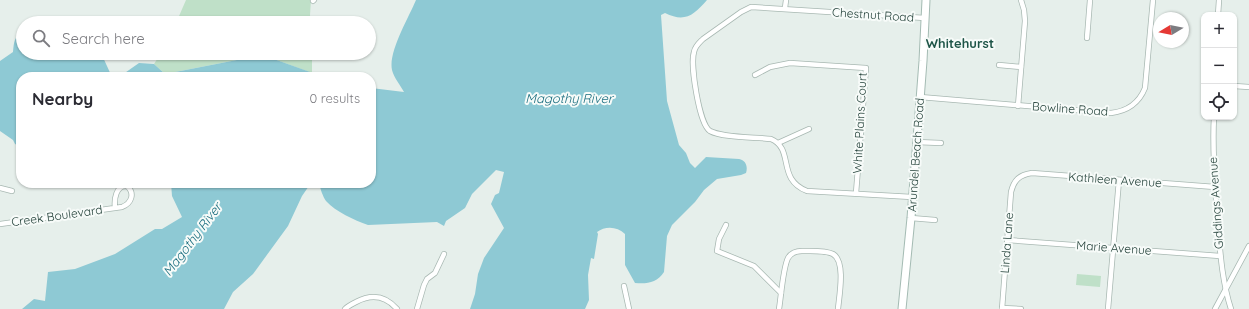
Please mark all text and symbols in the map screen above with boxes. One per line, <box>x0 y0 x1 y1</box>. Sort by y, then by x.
street label: Chestnut Road <box>832 4 914 25</box>
north arrow <box>1153 12 1189 48</box>
map controls <box>1201 12 1237 120</box>
button: + <box>1201 12 1237 48</box>
search box <box>16 16 376 60</box>
icon: search <box>30 27 52 49</box>
text: Search here <box>62 29 145 48</box>
district label: Whitehurst <box>926 35 994 51</box>
button: − <box>1201 48 1237 84</box>
street label: White Plains Court <box>849 72 870 174</box>
button: locate <box>1201 84 1237 120</box>
text: Nearby <box>32 88 93 109</box>
text: 0 results <box>309 90 360 106</box>
water label: Magothy River <box>525 90 615 106</box>
street label: Arundel Beach Road <box>904 97 927 212</box>
street label: Bowline Road <box>1032 98 1109 119</box>
street label: Giddings Avenue <box>1205 156 1226 250</box>
street label: Kathleen Avenue <box>1068 169 1163 190</box>
water label: Magothy River <box>159 198 226 279</box>
street label: Creek Boulevard <box>10 202 103 229</box>
street label: Linda Lane <box>997 212 1016 274</box>
street label: Marie Avenue <box>1076 237 1152 258</box>

